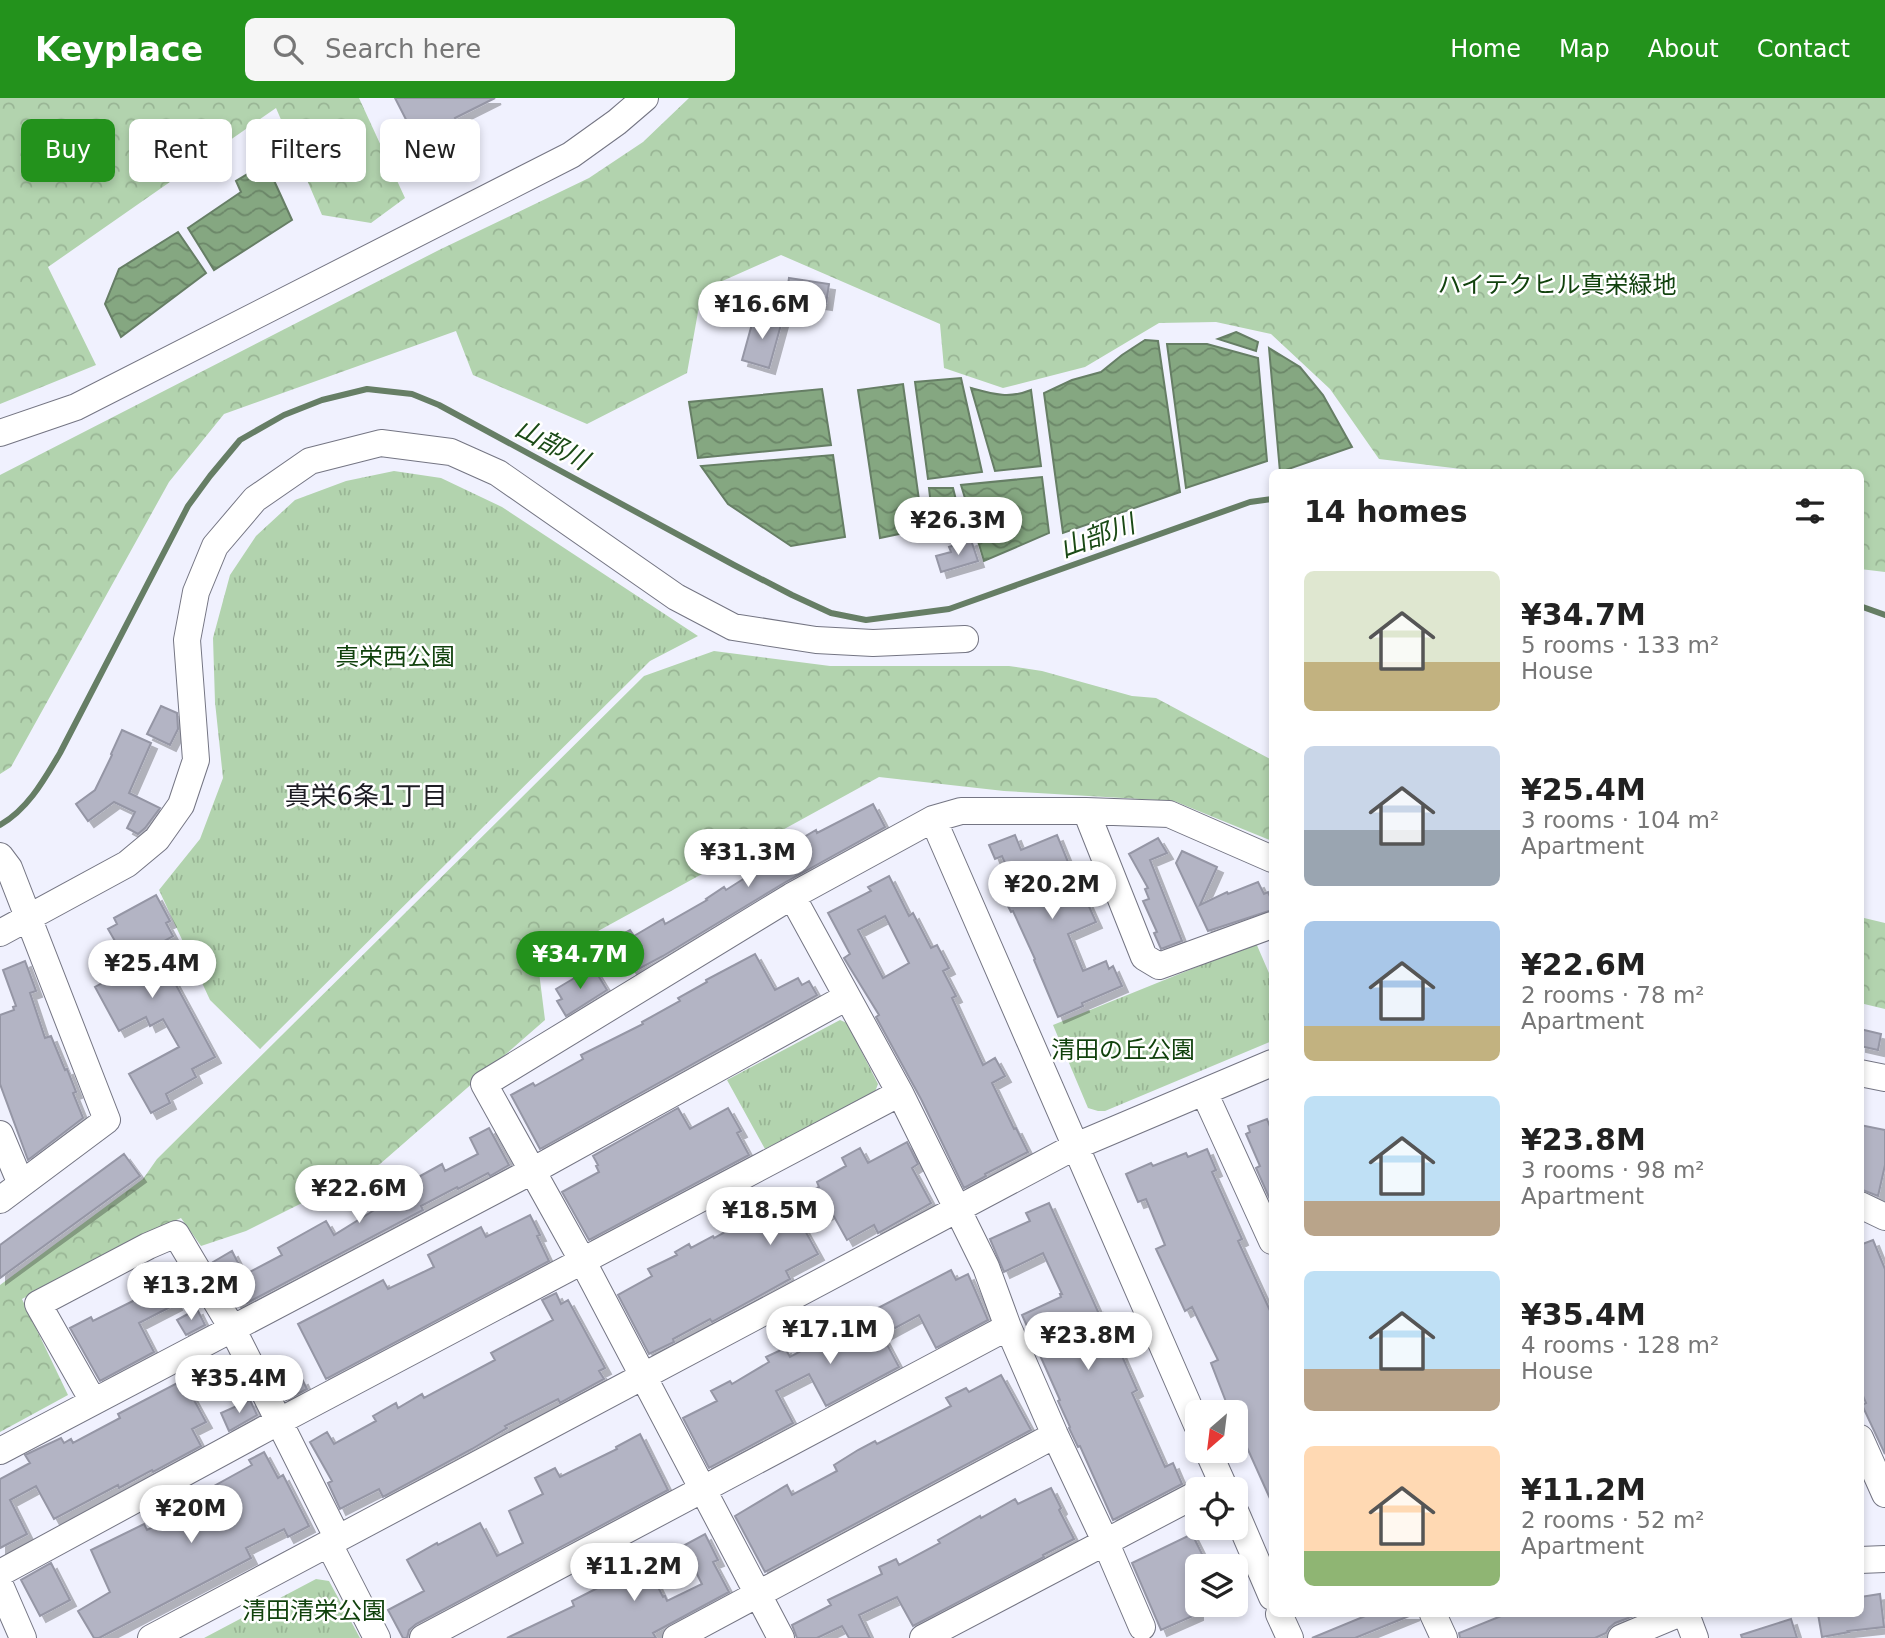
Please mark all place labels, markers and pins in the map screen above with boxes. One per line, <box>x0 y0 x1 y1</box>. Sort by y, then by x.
pin: ¥16.6M <box>705 282 819 341</box>
pin: ¥26.3M <box>901 498 1015 557</box>
pin: ¥31.3M <box>691 830 805 889</box>
pin: ¥20.2M <box>995 862 1109 921</box>
pin: ¥34.7M <box>523 932 637 991</box>
pin: ¥25.4M <box>95 940 209 1000</box>
pin: ¥22.6M <box>302 1166 416 1225</box>
pin: ¥18.5M <box>713 1188 827 1247</box>
pin: ¥13.2M <box>134 1262 248 1322</box>
pin: ¥17.1M <box>773 1306 887 1366</box>
pin: ¥23.8M <box>1031 1312 1145 1372</box>
pin: ¥35.4M <box>182 1356 296 1415</box>
pin: ¥20M <box>150 1486 232 1545</box>
pin: ¥11.2M <box>577 1544 691 1603</box>

